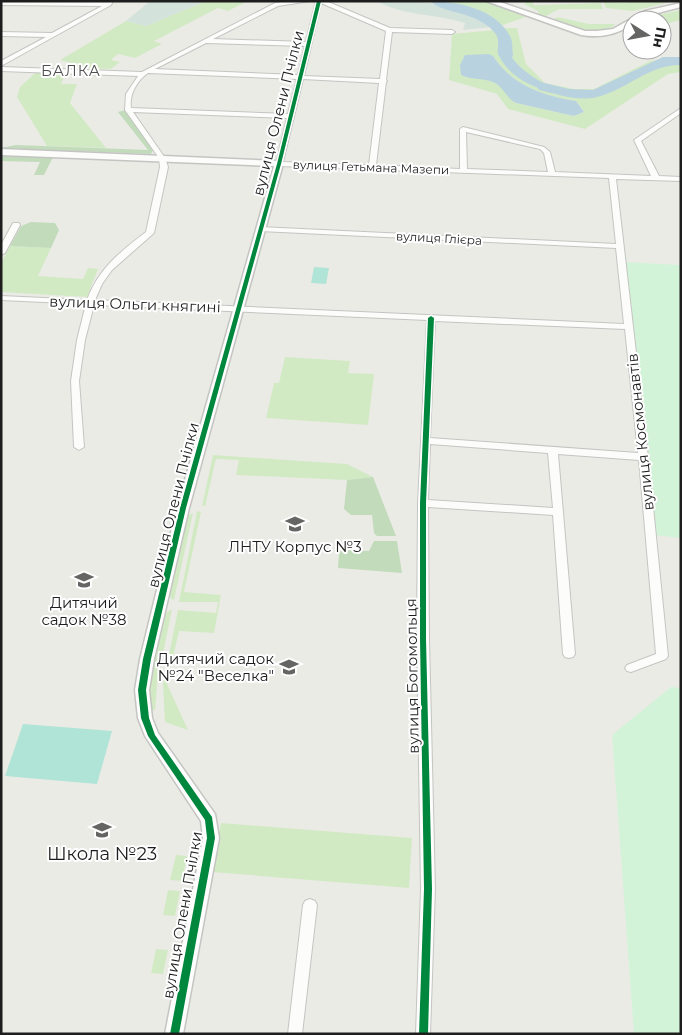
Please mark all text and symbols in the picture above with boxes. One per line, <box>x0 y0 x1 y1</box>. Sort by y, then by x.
north arrow <box>622 10 672 60</box>
text: Пн <box>649 25 671 50</box>
street label: вулиця Олени Пчілки <box>248 28 308 198</box>
district label: БАЛКА <box>41 61 101 80</box>
street label: вулиця Гетьмана Мазепи <box>292 157 450 177</box>
street label: вулиця Глієра <box>396 228 482 248</box>
street label: вулиця Ольги княгині <box>49 292 221 316</box>
street label: вулиця Космонавтів <box>622 352 658 512</box>
street label: вулиця Олени Пчілки <box>143 420 203 590</box>
school or university icon: ЛНТУ Корпус №3 <box>284 513 306 535</box>
place label: ЛНТУ Корпус №3 <box>228 537 362 556</box>
school or university icon: Дитячий садок №38 <box>73 569 95 591</box>
place label: Дитячий садок №38 <box>41 593 127 629</box>
street label: вулиця Богомольця <box>401 598 423 754</box>
place label: Дитячий садок №24 "Веселка" <box>157 649 274 685</box>
school or university icon: Дитячий садок №24 "Веселка" <box>278 656 300 678</box>
school or university icon: Школа №23 <box>91 819 113 841</box>
street label: вулиця Олени Пчілки <box>158 830 206 1000</box>
place label: Школа №23 <box>47 843 157 865</box>

